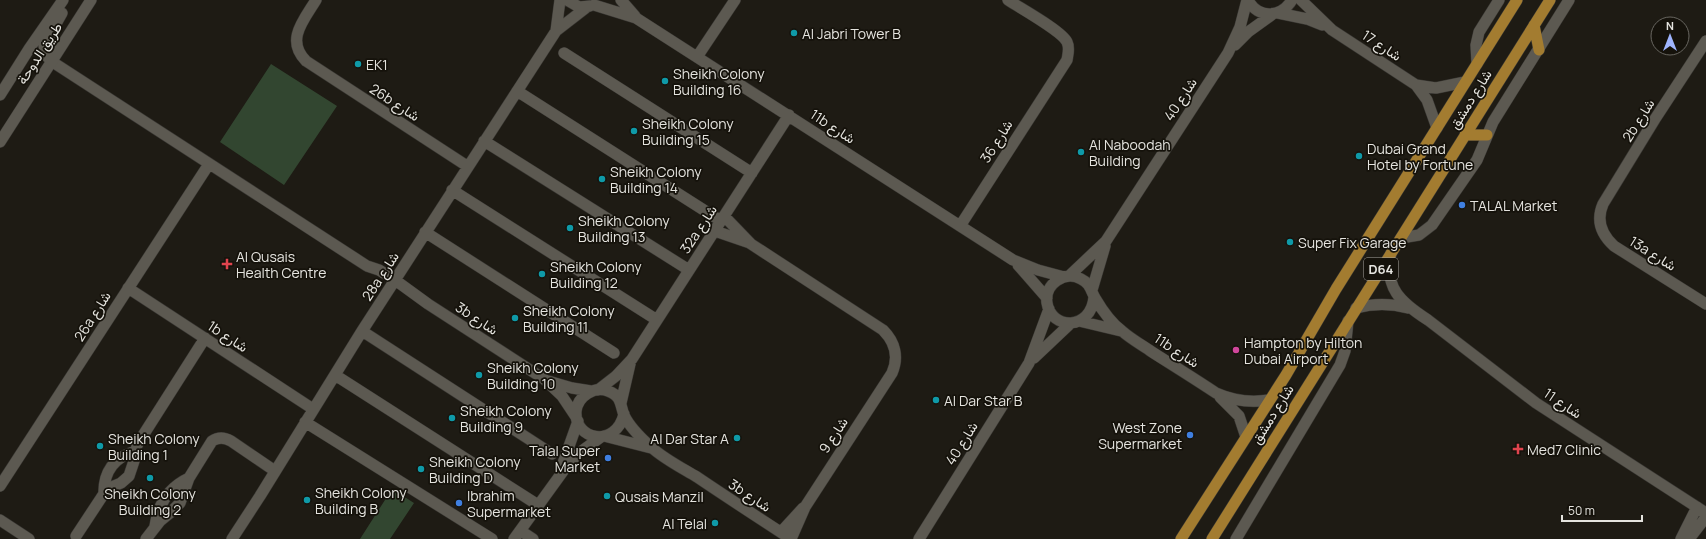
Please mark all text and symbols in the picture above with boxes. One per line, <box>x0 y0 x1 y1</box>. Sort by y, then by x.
north arrow <box>1650 16 1690 56</box>
street label: طريق الدوحة <box>12 18 66 88</box>
text: N <box>1666 18 1674 33</box>
place label: Al Jabri Tower B <box>802 24 901 43</box>
street label: شارع 17 <box>1358 25 1405 66</box>
marker: Al Jabri Tower B <box>789 28 799 38</box>
place label: EK1 <box>366 55 388 74</box>
marker: EK1 <box>353 59 363 69</box>
place label: Sheikh Colony Building 16 <box>673 64 765 99</box>
street label: شارع دمشق <box>1444 66 1497 133</box>
street label: شارع 40 <box>1159 74 1203 125</box>
marker: Sheikh Colony Building 16 <box>660 76 670 86</box>
street label: 26b شارع <box>365 79 424 127</box>
street label: 2b شارع <box>1617 95 1660 146</box>
street label: 11b شارع <box>806 104 859 149</box>
place label: Sheikh Colony Building 15 <box>642 114 734 149</box>
street label: شارع 36 <box>975 116 1018 167</box>
marker: Sheikh Colony Building 15 <box>629 126 639 136</box>
place label: Al Naboodah Building <box>1089 135 1171 170</box>
place label: Dubai Grand Hotel by Fortune <box>1367 139 1473 174</box>
marker: Al Naboodah Building <box>1076 147 1086 157</box>
marker: Dubai Grand Hotel by Fortune <box>1354 151 1364 161</box>
place label: Sheikh Colony Building 14 <box>610 162 702 197</box>
marker: Sheikh Colony Building 14 <box>597 174 607 184</box>
place label: TALAL Market <box>1470 196 1558 215</box>
marker: TALAL Market <box>1457 200 1467 210</box>
street label: 32a شارع <box>675 201 722 258</box>
place label: Sheikh Colony Building 13 <box>578 211 670 246</box>
marker: Sheikh Colony Building 13 <box>565 223 575 233</box>
street label: 13a شارع <box>1625 231 1680 277</box>
place label: Super Fix Garage <box>1298 233 1406 252</box>
marker: Super Fix Garage <box>1285 237 1295 247</box>
place label: Al Qusais Health Centre <box>236 247 326 282</box>
street label: 28a شارع <box>357 248 405 305</box>
place label: Sheikh Colony Building 12 <box>550 257 642 292</box>
marker: Al Qusais Health Centre <box>221 258 233 270</box>
road number: D64 <box>1364 258 1398 280</box>
marker: Sheikh Colony Building 12 <box>537 269 547 279</box>
street label: 26a شارع <box>69 287 116 346</box>
street label: 3b شارع <box>451 297 502 340</box>
place label: Sheikh Colony Building 11 <box>523 301 615 336</box>
marker: Sheikh Colony Building 11 <box>510 313 520 323</box>
street label: 1b شارع <box>203 316 252 358</box>
street label: 11b شارع <box>1150 328 1203 373</box>
place label: Hampton by Hilton Dubai Airport <box>1244 333 1362 368</box>
marker: Hampton by Hilton Dubai Airport <box>1231 345 1241 355</box>
place label: Sheikh Colony Building 10 <box>487 358 579 393</box>
marker: Sheikh Colony Building 10 <box>474 370 484 380</box>
street label: شارع دمشق <box>1246 381 1299 448</box>
street label: شارع 11 <box>1539 383 1586 424</box>
place label: Al Dar Star B <box>944 391 1023 410</box>
marker: Al Dar Star B <box>931 395 941 405</box>
place label: Sheikh Colony Building 9 <box>460 401 552 436</box>
marker: Sheikh Colony Building 9 <box>447 413 457 423</box>
street label: شارع 9 <box>814 413 853 458</box>
street label: شارع 40 <box>940 418 983 469</box>
place label: West Zone Supermarket <box>1098 418 1182 453</box>
place label: Sheikh Colony Building 1 <box>108 429 200 464</box>
place label: Al Dar Star A <box>650 429 729 448</box>
marker: West Zone Supermarket <box>1185 430 1195 440</box>
marker: Al Dar Star A <box>732 433 742 443</box>
place label: Med7 Clinic <box>1527 440 1601 459</box>
marker: Sheikh Colony Building 1 <box>95 441 105 451</box>
place label: Talal Super Market <box>529 441 600 476</box>
marker: Med7 Clinic <box>1512 443 1524 455</box>
place label: Sheikh Colony Building D <box>429 452 521 487</box>
marker: Talal Super Market <box>603 453 613 463</box>
marker: Sheikh Colony Building D <box>416 464 426 474</box>
marker: Sheikh Colony Building 2 <box>145 473 155 483</box>
street label: 3b شارع <box>724 474 775 517</box>
place label: Sheikh Colony Building B <box>315 483 407 518</box>
place label: Sheikh Colony Building 2 <box>104 484 196 519</box>
place label: Ibrahim Supermarket <box>467 486 551 521</box>
place label: Qusais Manzil <box>615 487 704 506</box>
marker: Qusais Manzil <box>602 491 612 501</box>
marker: Sheikh Colony Building B <box>302 495 312 505</box>
scale bar <box>1562 497 1642 523</box>
marker: Ibrahim Supermarket <box>454 498 464 508</box>
text: 50 m <box>1568 502 1595 519</box>
place label: Al Telal <box>662 514 707 533</box>
marker: Al Telal <box>710 518 720 528</box>

